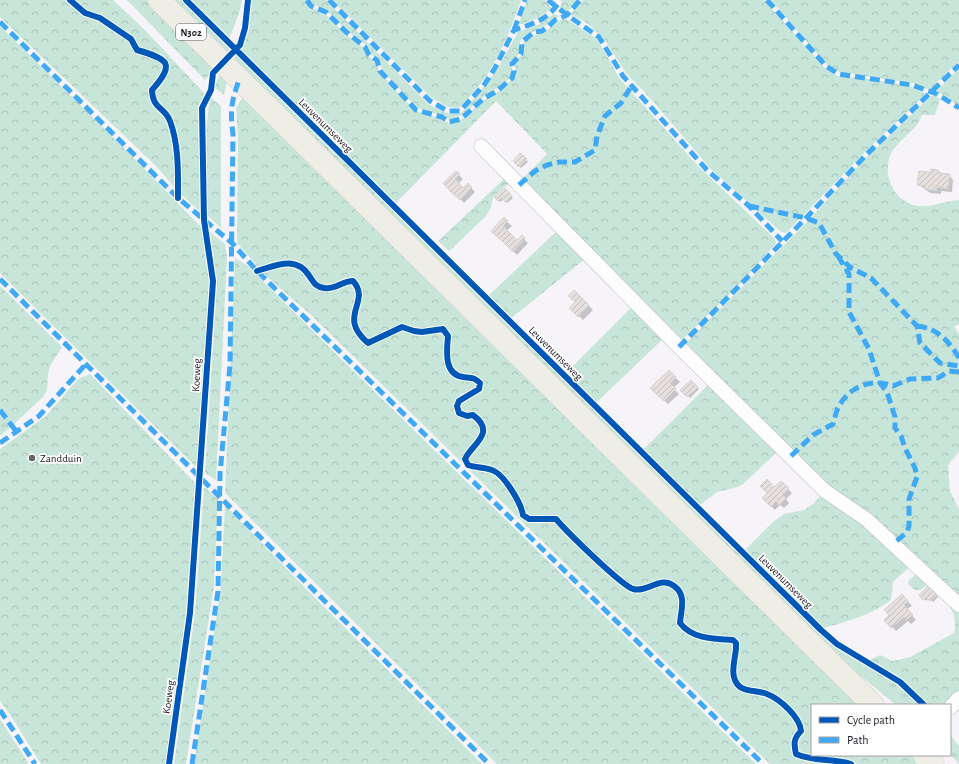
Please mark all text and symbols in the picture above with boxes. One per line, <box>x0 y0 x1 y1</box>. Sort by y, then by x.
road number: N302 <box>176 24 206 40</box>
street label: Leuvenumseweg <box>297 96 355 155</box>
street label: Leuvenumseweg <box>527 324 585 383</box>
street label: Koeweg <box>190 357 203 392</box>
marker: Zandduin <box>27 453 37 463</box>
place label: Zandduin <box>40 453 82 464</box>
street label: Leuvenumseweg <box>757 552 815 611</box>
street label: Koeweg <box>161 679 176 715</box>
legend <box>811 704 951 756</box>
text: Cycle path <box>847 714 895 727</box>
text: Path <box>847 734 869 746</box>

